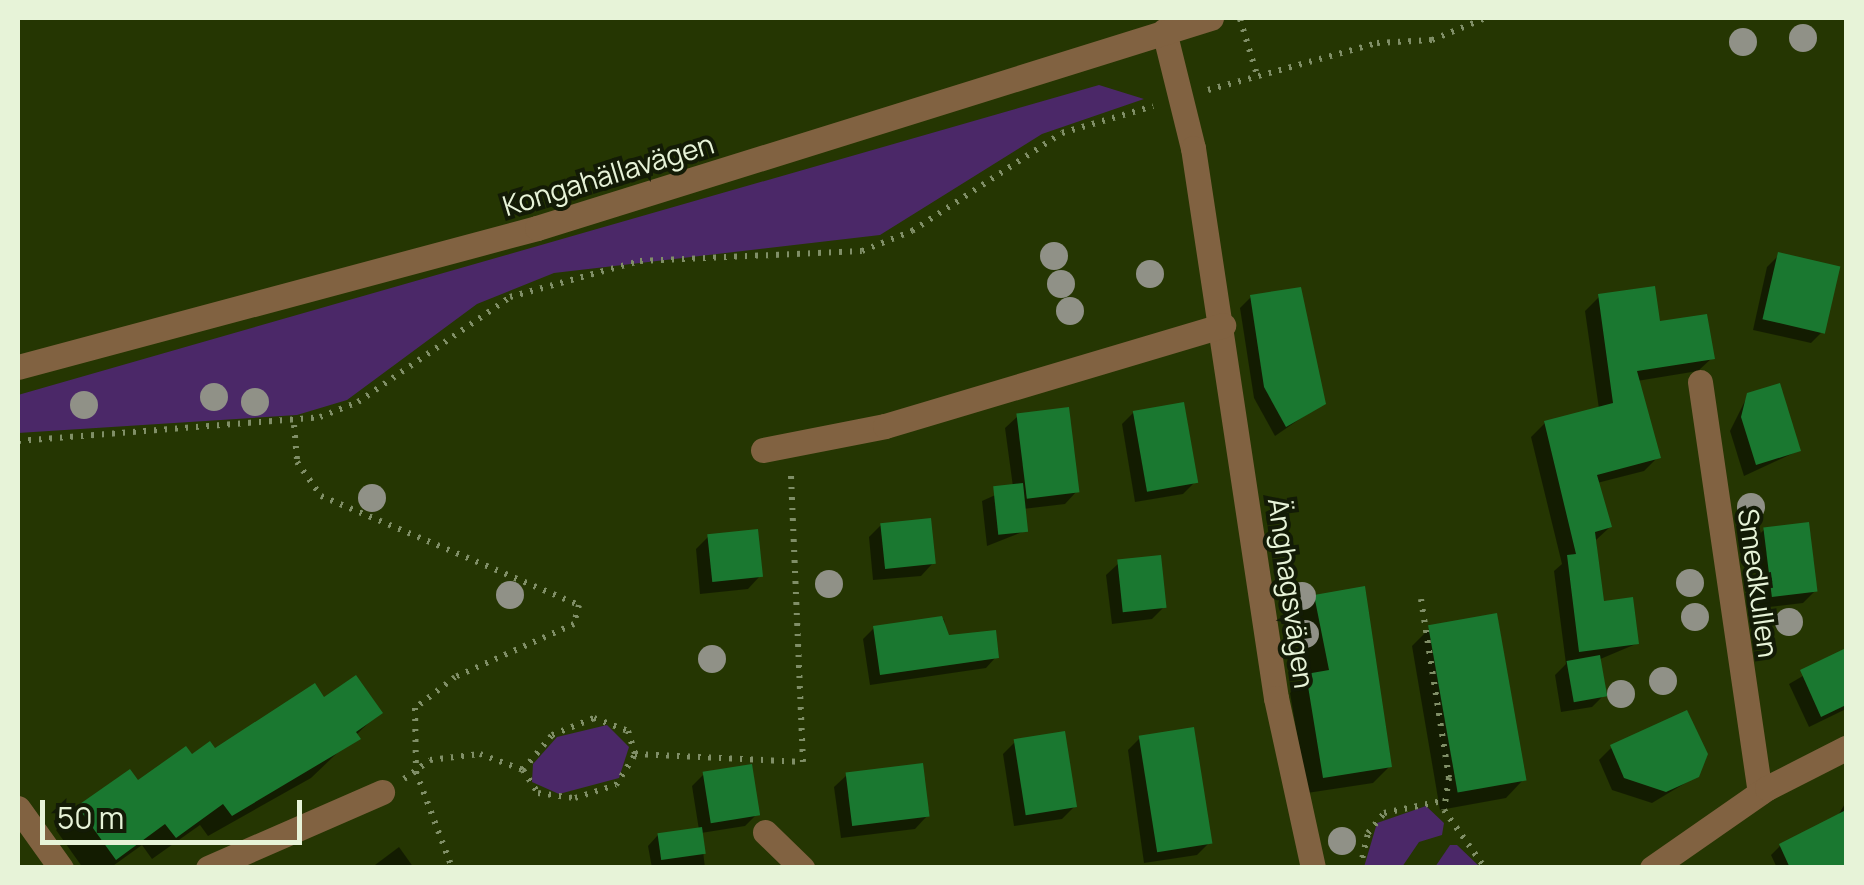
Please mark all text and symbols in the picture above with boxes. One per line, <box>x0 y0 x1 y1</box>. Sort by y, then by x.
street label: Kongahällavägen <box>498 126 718 222</box>
street label: Änghagsvägen <box>1262 496 1322 690</box>
street label: Smedkullen <box>1732 506 1786 660</box>
scale bar <box>45 780 308 842</box>
text: 50 m <box>57 797 124 838</box>

